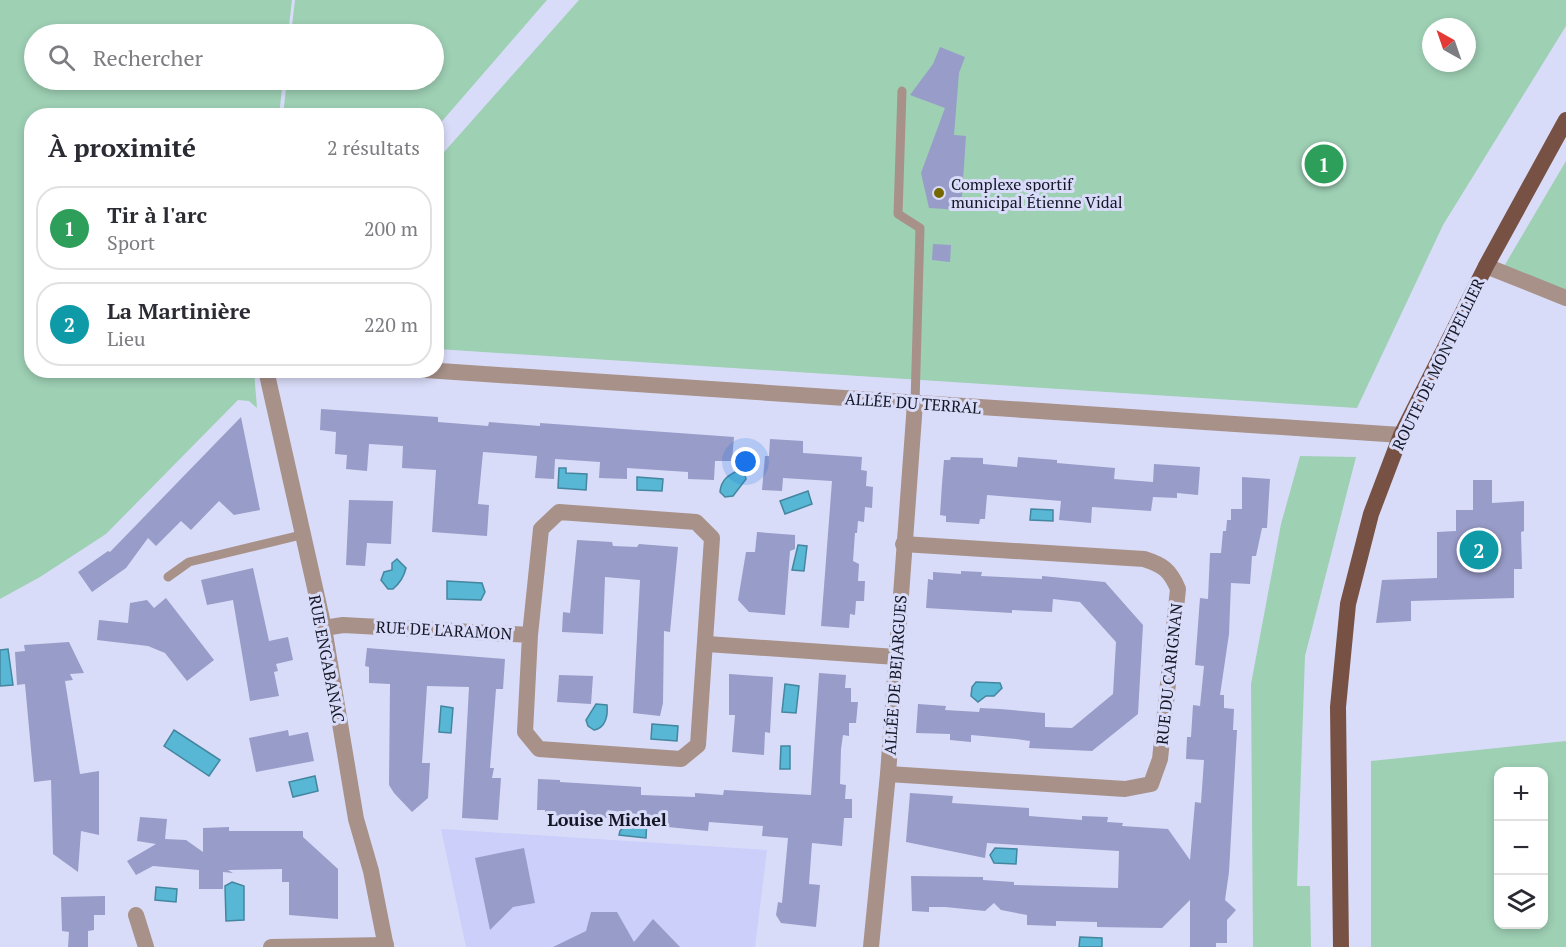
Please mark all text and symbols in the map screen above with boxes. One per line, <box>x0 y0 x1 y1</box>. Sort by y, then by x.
north arrow <box>1422 18 1476 72</box>
search box <box>24 24 444 90</box>
icon: search <box>45 41 78 74</box>
text: Rechercher <box>93 43 203 72</box>
text: À proximité <box>48 130 196 164</box>
text: 2 résultats <box>327 134 420 161</box>
pin: 1 <box>1304 142 1344 186</box>
place label: Complexe sportif municipal Étienne Vidal <box>951 173 1123 213</box>
marker: Complexe sportif municipal Étienne Vidal <box>932 186 946 200</box>
text: Tir à l'arc <box>107 200 207 229</box>
text: 1 <box>64 215 75 242</box>
text: 200 m <box>364 215 418 242</box>
text: Sport <box>107 229 155 256</box>
street label: ROUTE DE MONTPELLIER <box>1387 274 1490 454</box>
text: La Martinière <box>107 296 251 325</box>
text: 2 <box>64 311 75 338</box>
text: 220 m <box>364 311 418 338</box>
text: Lieu <box>107 325 146 352</box>
street label: ALLÉE DU TERRAL <box>844 387 982 419</box>
your location <box>731 447 760 476</box>
pin: 2 <box>1460 528 1498 572</box>
street label: RUE ENGABANAC <box>304 593 350 725</box>
street label: ALLÉE DE BEJARGUES <box>878 594 912 756</box>
street label: RUE DU CARIGNAN <box>1151 602 1187 746</box>
street label: RUE DE L'ARAMON <box>375 615 513 645</box>
map controls <box>1494 767 1548 929</box>
button: + <box>1494 767 1548 821</box>
district label: Louise Michel <box>547 807 667 831</box>
button: − <box>1494 821 1548 875</box>
button: layers <box>1494 875 1548 929</box>

